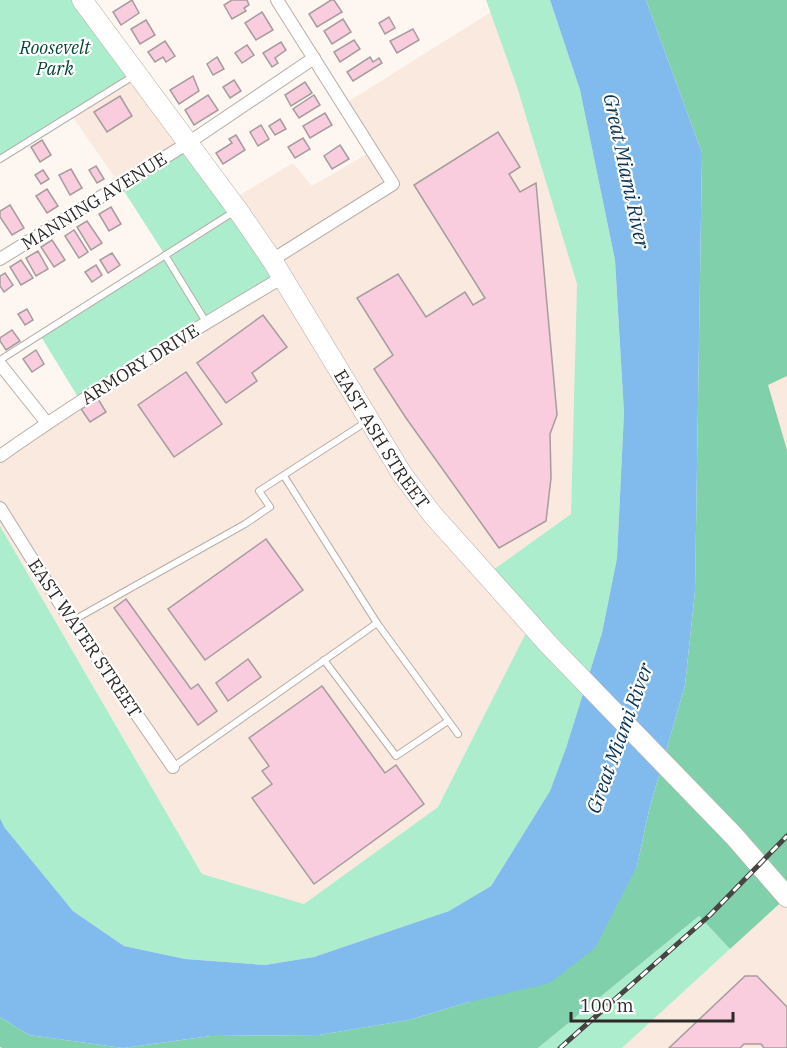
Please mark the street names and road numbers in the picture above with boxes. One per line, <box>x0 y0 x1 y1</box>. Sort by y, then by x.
street label: MANNING AVENUE <box>17 147 171 255</box>
street label: ARMORY DRIVE <box>77 319 203 409</box>
street label: EAST ASH STREET <box>329 365 435 513</box>
street label: EAST WATER STREET <box>23 554 147 722</box>

